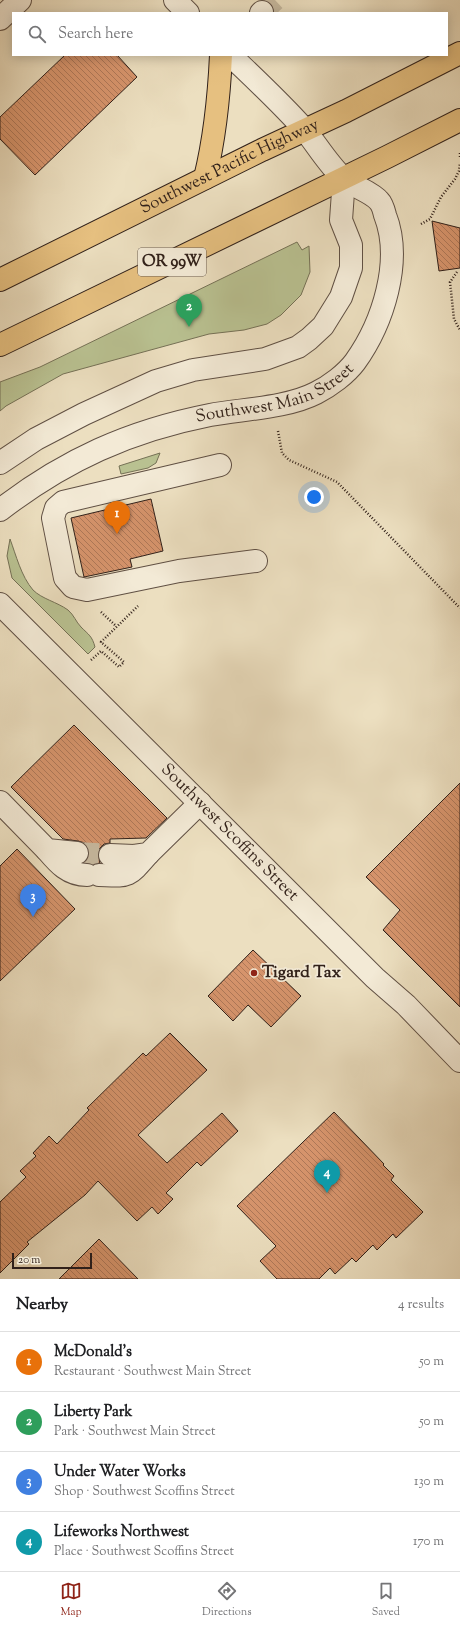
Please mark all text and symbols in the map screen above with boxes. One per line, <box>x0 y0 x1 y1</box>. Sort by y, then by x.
search box <box>12 12 448 56</box>
icon: search <box>26 23 48 45</box>
text: Search here <box>58 24 133 45</box>
street label: Southwest Pacific Highway <box>136 113 323 221</box>
road number: OR 99W <box>138 248 206 276</box>
pin: 2 <box>176 294 202 327</box>
street label: Southwest Main Street <box>193 358 360 430</box>
your location <box>304 487 324 507</box>
pin: 1 <box>104 501 130 534</box>
street label: Southwest Scoffins Street <box>155 759 304 907</box>
pin: 3 <box>20 884 46 917</box>
place label: Tigard Tax <box>262 961 342 985</box>
marker: Tigard Tax <box>249 968 259 978</box>
pin: 4 <box>314 1160 340 1193</box>
scale bar <box>12 1251 92 1270</box>
text: 20 m <box>18 1252 40 1268</box>
text: Nearby <box>16 1293 68 1317</box>
text: 4 results <box>398 1296 444 1314</box>
text: McDonald's <box>54 1342 132 1363</box>
text: 1 <box>27 1353 31 1371</box>
text: 50 m <box>419 1353 444 1371</box>
text: Restaurant · Southwest Main Street <box>54 1363 251 1381</box>
text: Liberty Park <box>54 1402 132 1423</box>
text: 2 <box>26 1413 32 1431</box>
text: 50 m <box>419 1413 444 1431</box>
text: Park · Southwest Main Street <box>54 1423 215 1441</box>
text: Under Water Works <box>54 1462 186 1483</box>
text: 3 <box>26 1473 32 1491</box>
text: 130 m <box>414 1473 444 1491</box>
text: Shop · Southwest Scoffins Street <box>54 1483 235 1501</box>
text: Lifeworks Northwest <box>54 1522 189 1543</box>
text: 4 <box>26 1533 32 1551</box>
text: 170 m <box>413 1533 444 1551</box>
text: Place · Southwest Scoffins Street <box>54 1543 234 1561</box>
tab: Map <box>60 1580 82 1620</box>
tab: Directions <box>202 1580 252 1620</box>
tab: Saved <box>372 1580 400 1620</box>

